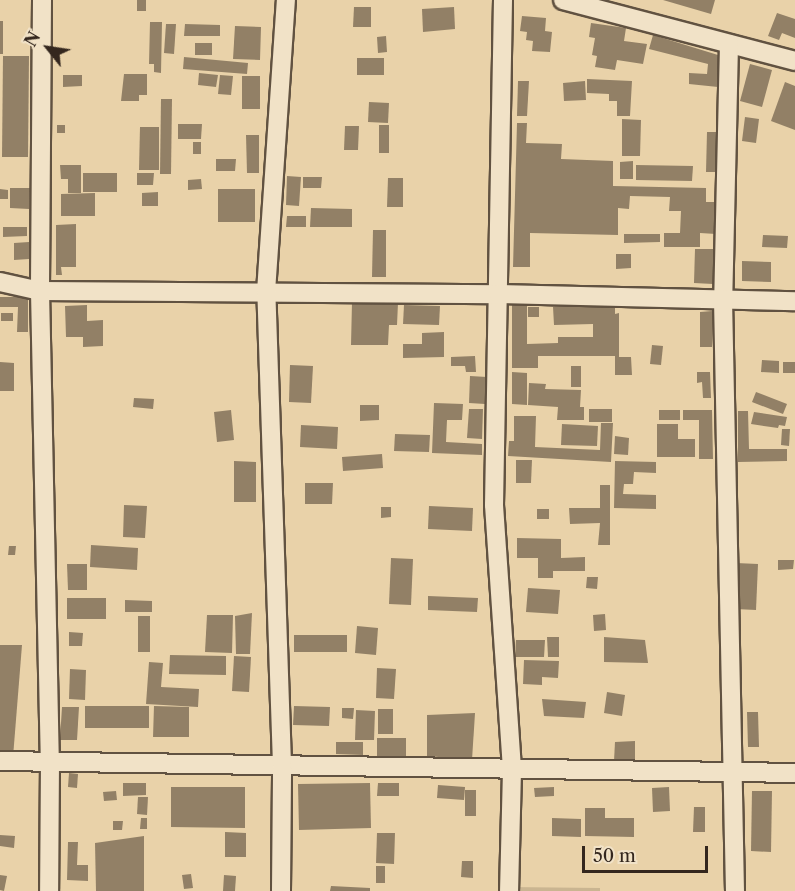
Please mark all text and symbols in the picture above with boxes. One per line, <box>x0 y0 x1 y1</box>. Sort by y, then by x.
north arrow <box>18 18 78 78</box>
text: N <box>20 28 45 50</box>
scale bar <box>585 834 711 872</box>
text: 50 m <box>593 845 636 867</box>

